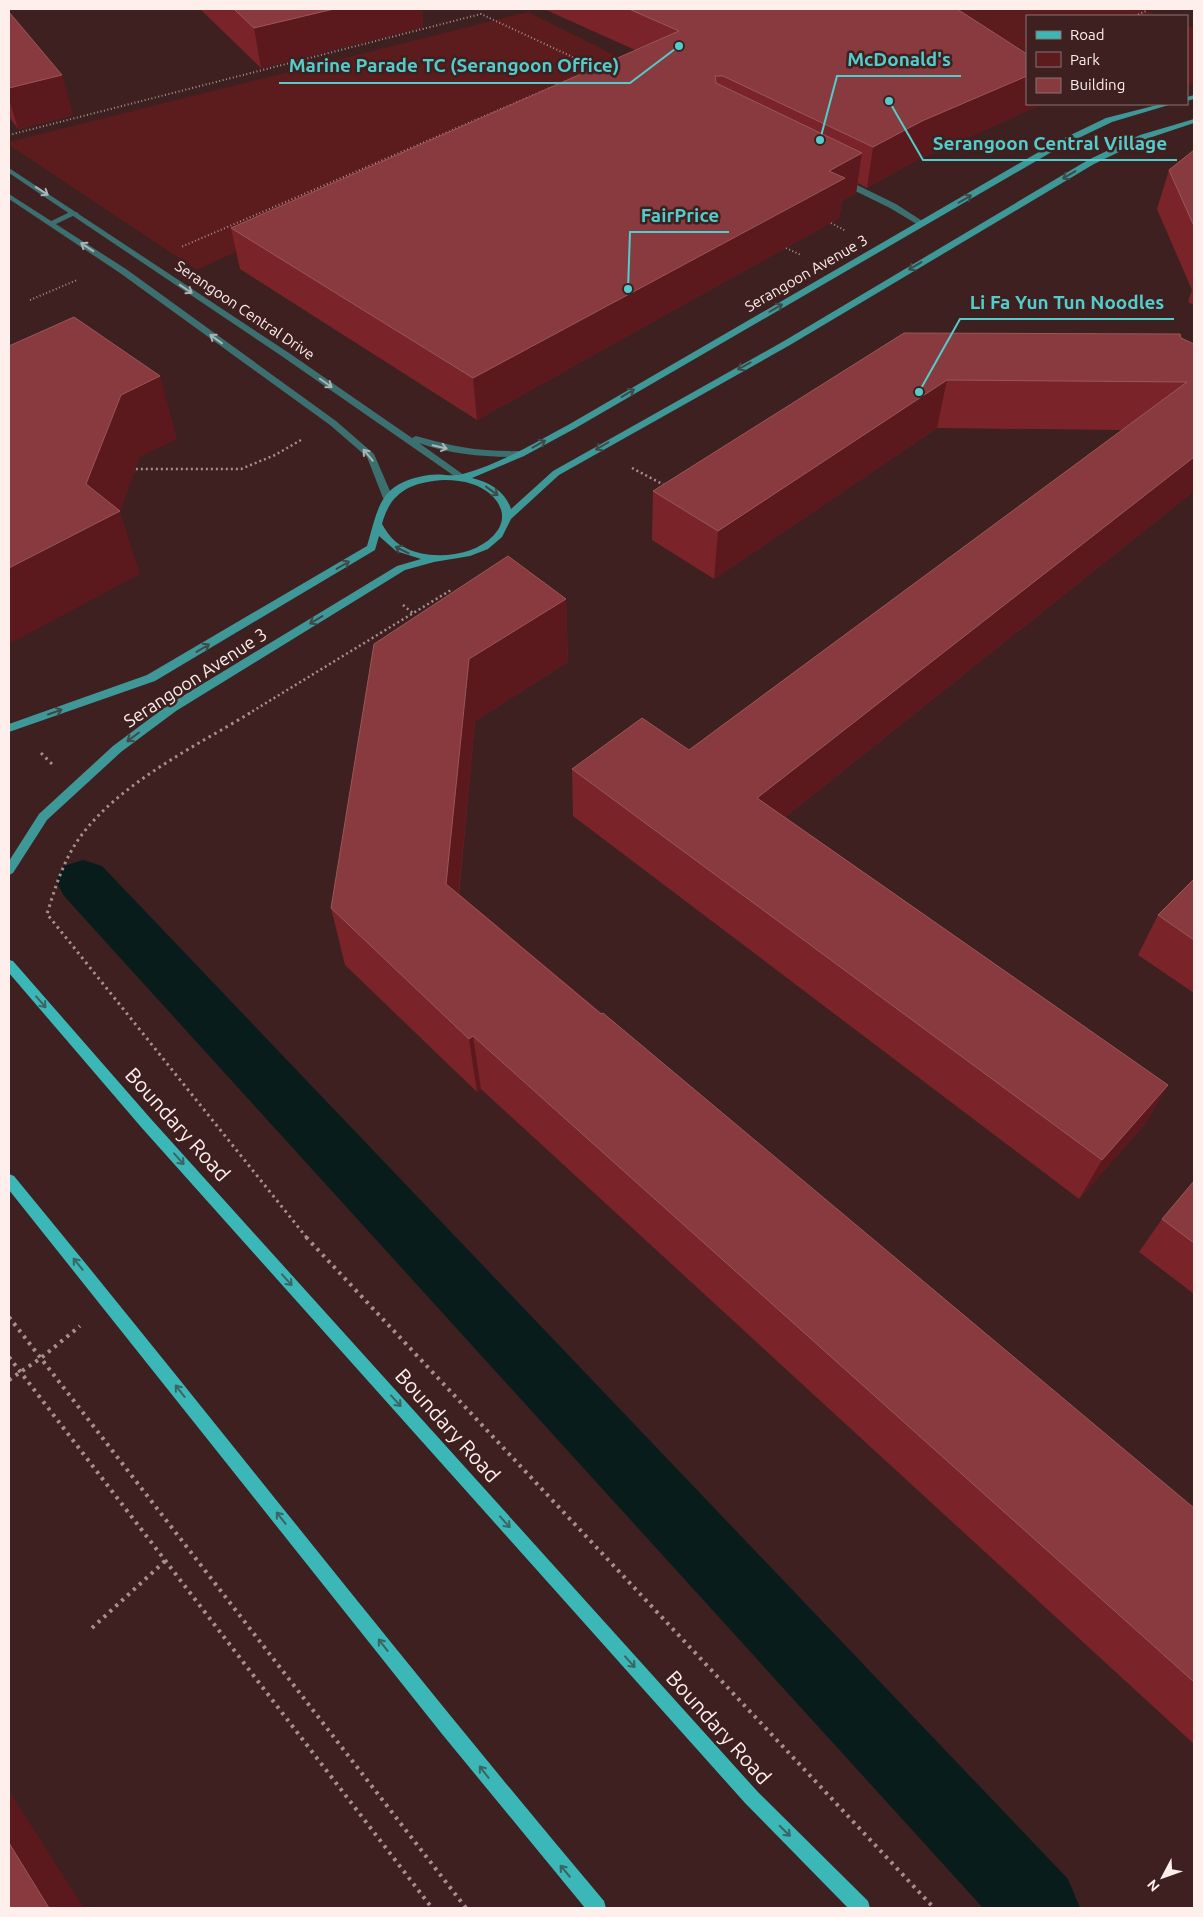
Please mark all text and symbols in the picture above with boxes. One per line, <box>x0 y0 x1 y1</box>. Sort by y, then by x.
legend <box>1026 15 1188 105</box>
text: Road <box>1070 26 1105 43</box>
callout: McDonald's <box>837 42 961 76</box>
text: McDonald's <box>847 48 951 70</box>
callout: Marine Parade TC (Serangoon Office) <box>279 49 630 83</box>
text: Park <box>1070 51 1100 68</box>
text: Marine Parade TC (Serangoon Office) <box>289 54 619 76</box>
text: Building <box>1070 76 1125 93</box>
callout: Serangoon Central Village <box>923 126 1177 160</box>
text: Serangoon Central Village <box>933 132 1167 154</box>
one-way arrow <box>1062 170 1076 180</box>
one-way arrow <box>34 186 48 196</box>
one-way arrow <box>958 194 972 204</box>
callout: FairPrice <box>630 198 729 232</box>
text: FairPrice <box>641 204 719 226</box>
street label: Serangoon Avenue 3 <box>742 231 870 315</box>
one-way arrow <box>80 242 94 252</box>
street label: Serangoon Central Drive <box>172 257 318 363</box>
one-way arrow <box>909 261 923 271</box>
one-way arrow <box>179 284 193 294</box>
callout: Li Fa Yun Tun Noodles <box>960 285 1174 319</box>
text: Li Fa Yun Tun Noodles <box>970 291 1164 313</box>
one-way arrow <box>768 303 783 312</box>
one-way arrow <box>209 334 223 344</box>
one-way arrow <box>737 362 752 372</box>
one-way arrow <box>319 378 333 388</box>
one-way arrow <box>621 387 635 397</box>
one-way arrow <box>532 439 547 449</box>
one-way arrow <box>595 441 610 451</box>
one-way arrow <box>432 443 448 452</box>
one-way arrow <box>362 449 373 462</box>
one-way arrow <box>485 486 499 496</box>
one-way arrow <box>395 544 410 554</box>
one-way arrow <box>335 559 349 569</box>
one-way arrow <box>309 616 323 626</box>
street label: Serangoon Avenue 3 <box>120 623 270 731</box>
one-way arrow <box>196 642 210 652</box>
one-way arrow <box>47 707 63 717</box>
one-way arrow <box>126 732 140 742</box>
one-way arrow <box>35 995 46 1008</box>
street label: Boundary Road <box>121 1062 235 1186</box>
one-way arrow <box>173 1153 184 1166</box>
one-way arrow <box>73 1258 84 1271</box>
one-way arrow <box>281 1274 293 1287</box>
street label: Boundary Road <box>391 1363 505 1487</box>
one-way arrow <box>175 1385 186 1398</box>
one-way arrow <box>390 1394 402 1407</box>
one-way arrow <box>276 1512 287 1525</box>
one-way arrow <box>499 1515 511 1528</box>
one-way arrow <box>377 1639 388 1652</box>
one-way arrow <box>625 1655 636 1668</box>
street label: Boundary Road <box>662 1665 776 1789</box>
one-way arrow <box>478 1766 489 1779</box>
one-way arrow <box>779 1825 791 1838</box>
north arrow <box>1138 1852 1188 1902</box>
one-way arrow <box>560 1865 571 1878</box>
text: N <box>1144 1876 1163 1895</box>

